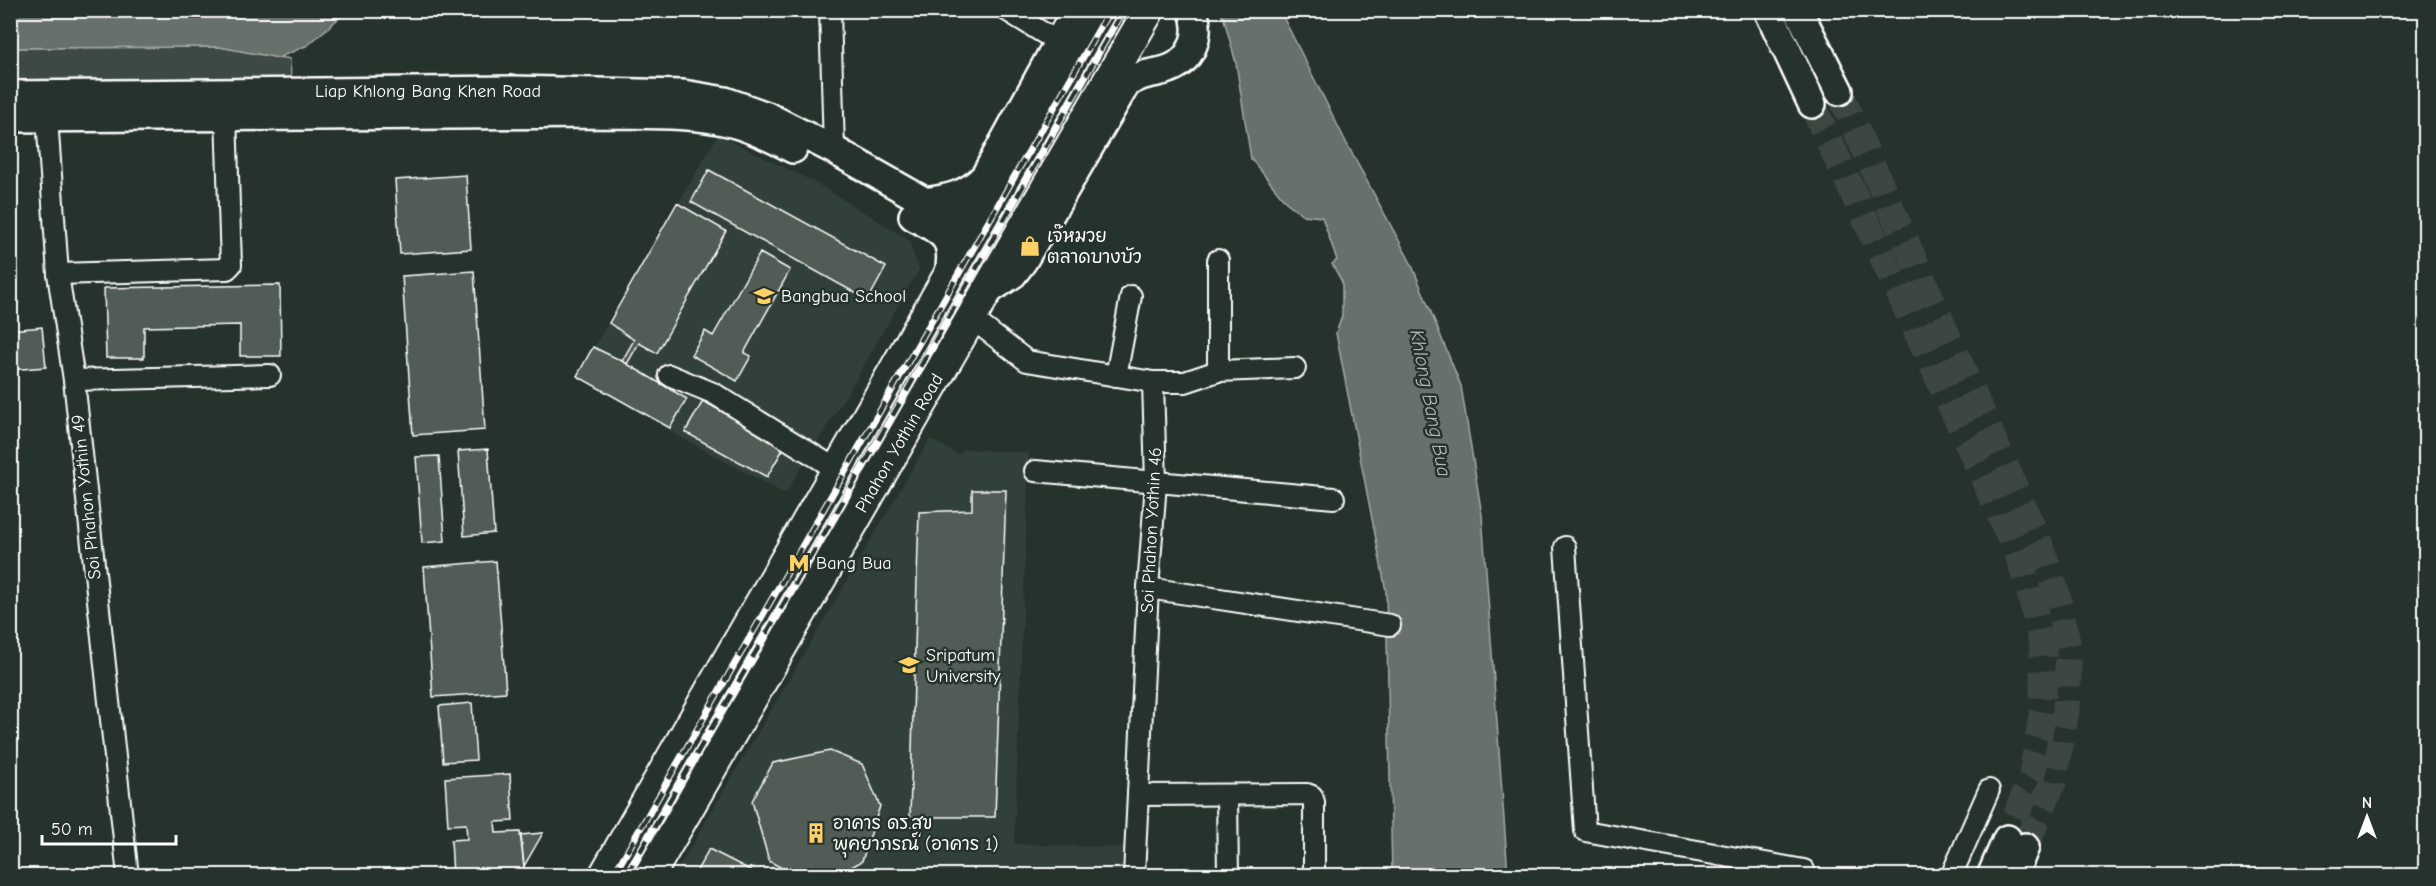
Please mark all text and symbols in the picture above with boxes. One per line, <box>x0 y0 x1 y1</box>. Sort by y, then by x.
street label: Liap Khlong Bang Khen Road <box>315 81 541 102</box>
place label: เจ๊หมวย ตลาดบางบัว <box>1047 223 1142 268</box>
shop icon: เจ๊หมวย ตลาดบางบัว <box>1018 234 1042 258</box>
school or university icon: Bangbua School <box>752 284 776 308</box>
place label: Bangbua School <box>781 286 906 307</box>
water label: Khlong Bang Bua <box>1405 328 1456 479</box>
street label: Phahon Yothin Road <box>851 370 948 516</box>
street label: Soi Phahon Yothin 49 <box>67 413 106 580</box>
street label: Soi Phahon Yothin 46 <box>1137 447 1166 613</box>
metro station icon: Bang Bua <box>787 551 811 575</box>
place label: Bang Bua <box>816 553 892 574</box>
place label: Sripatum University <box>926 645 1002 687</box>
school or university icon: Sripatum University <box>897 653 921 677</box>
north arrow <box>2337 787 2397 847</box>
text: N <box>2362 794 2372 812</box>
scale bar <box>42 808 176 846</box>
place label: อาคาร ดร.สุข พุคยาภรณ์ (อาคาร 1) <box>833 813 999 858</box>
text: 50 m <box>51 819 93 840</box>
building icon: อาคาร ดร.สุข พุคยาภรณ์ (อาคาร 1) <box>804 821 828 845</box>

